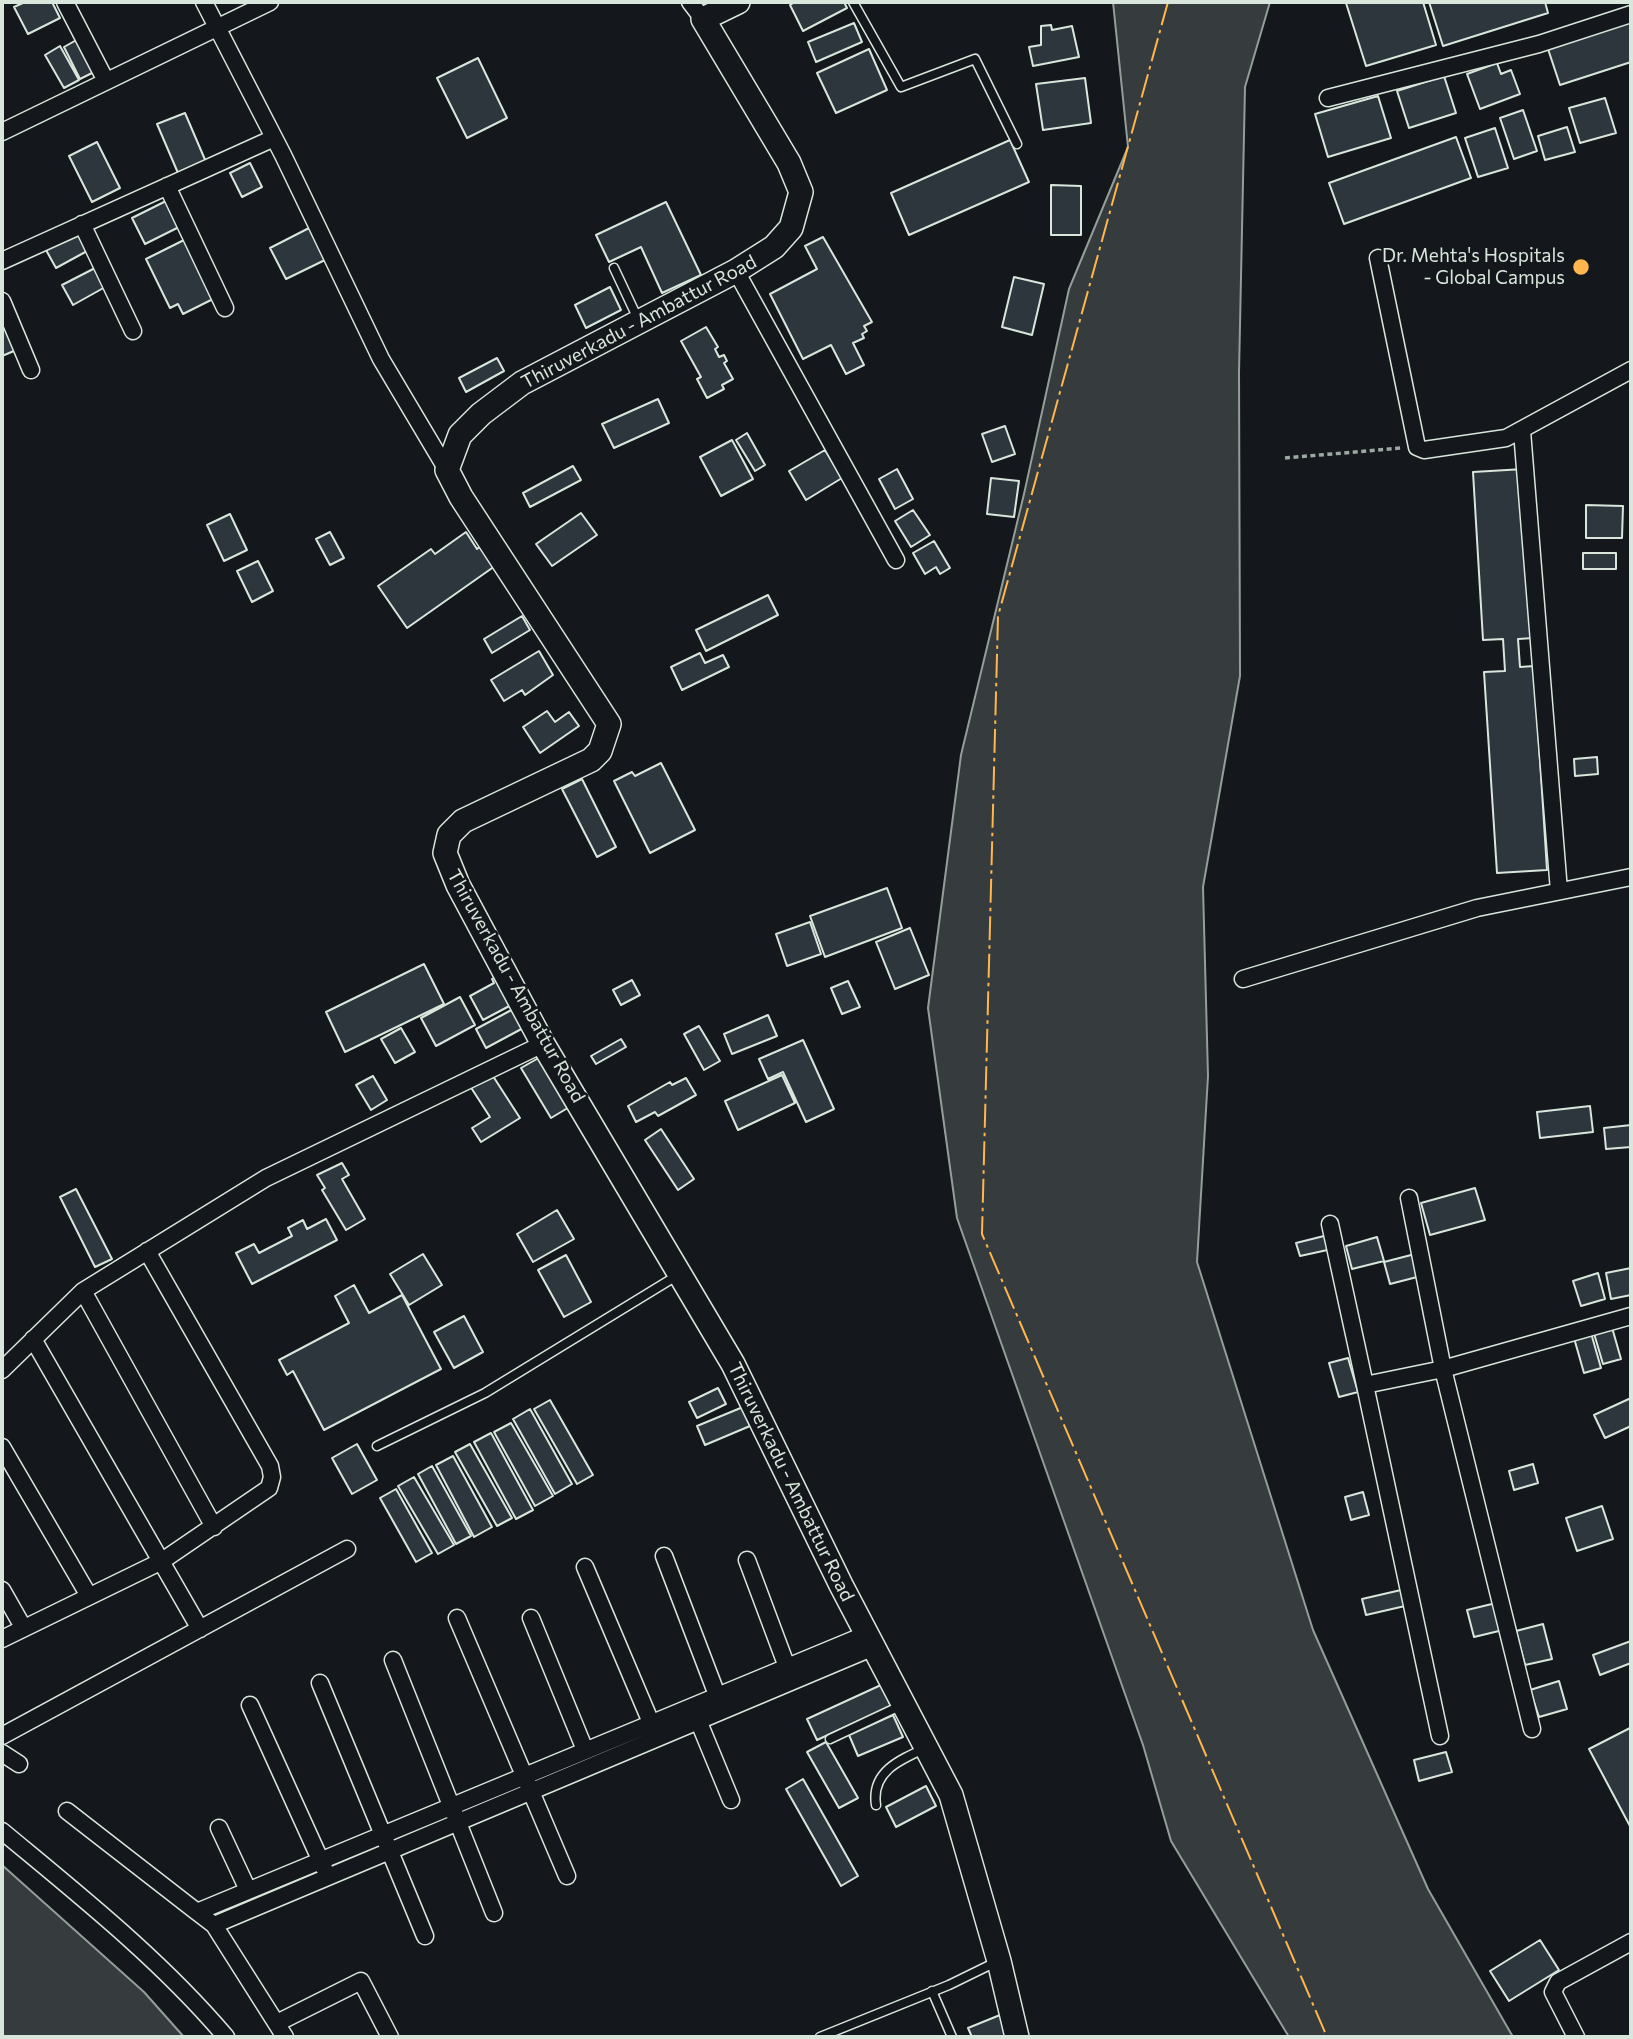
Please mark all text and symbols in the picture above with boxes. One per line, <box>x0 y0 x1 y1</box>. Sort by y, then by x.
place label: Dr. Mehta's Hospitals - Global Campus <box>1382 245 1565 289</box>
street label: Thiruverkadu - Ambattur Road <box>518 250 760 394</box>
marker: Dr. Mehta's Hospitals - Global Campus <box>1571 257 1591 277</box>
street label: Thiruverkadu - Ambattur Road <box>442 865 590 1107</box>
street label: Thiruverkadu - Ambattur Road <box>723 1359 859 1605</box>

